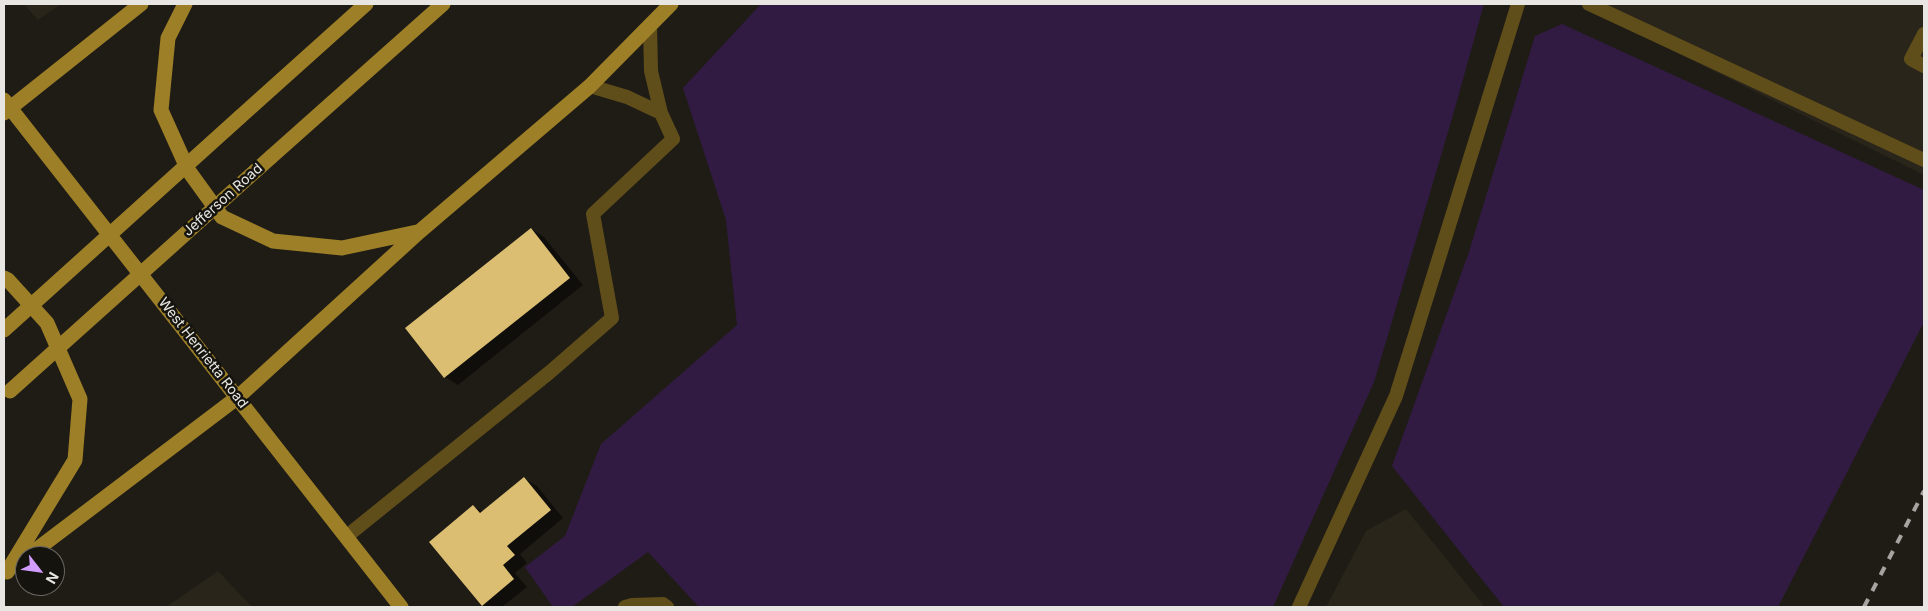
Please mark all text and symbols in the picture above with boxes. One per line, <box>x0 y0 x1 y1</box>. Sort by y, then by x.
street label: Jefferson Road <box>180 160 266 240</box>
street label: West Henrietta Road <box>155 294 251 412</box>
north arrow <box>15 546 65 596</box>
text: N <box>43 569 63 587</box>

